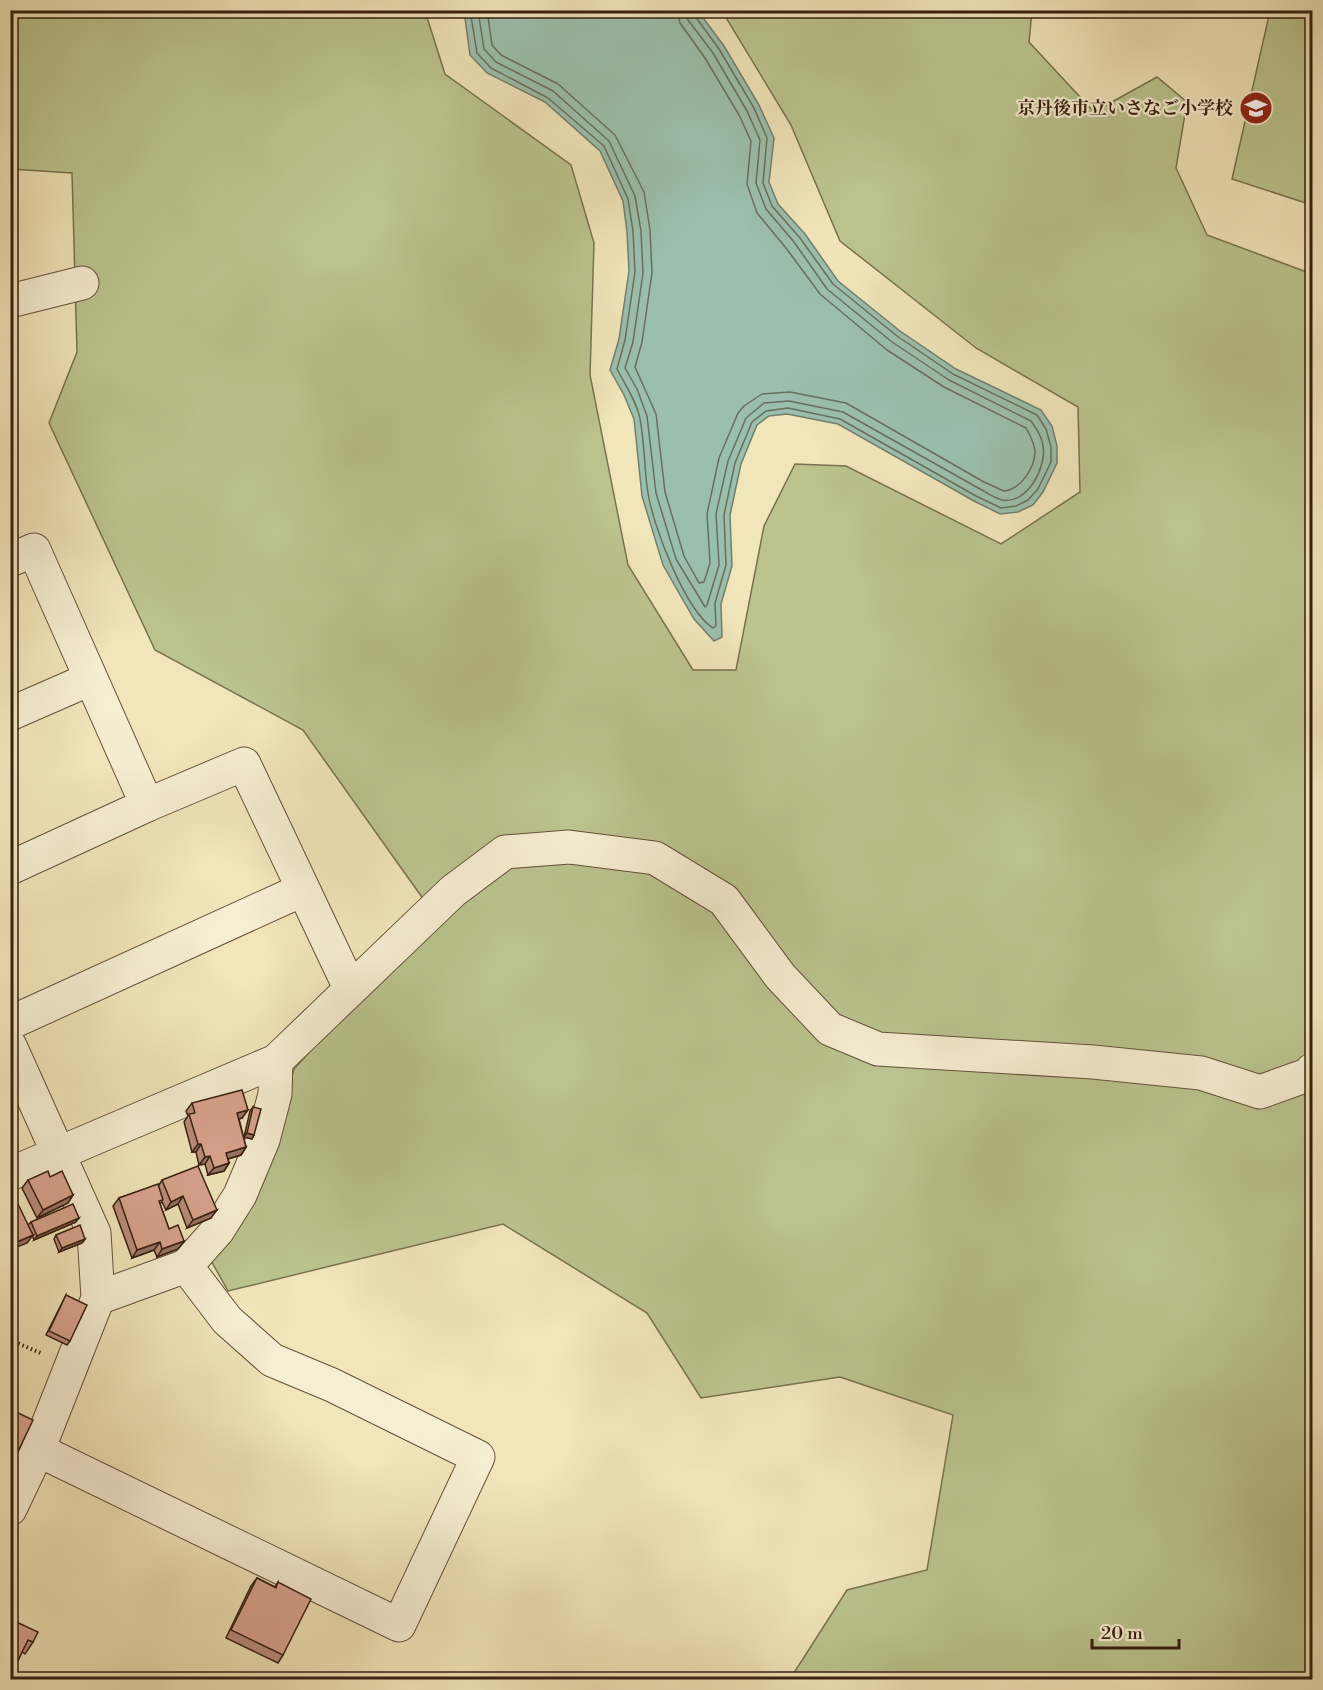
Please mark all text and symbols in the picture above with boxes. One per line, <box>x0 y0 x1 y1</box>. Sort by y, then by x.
school or university icon: 京丹後市立いさなご小学校 <box>1238 90 1274 126</box>
place label: 京丹後市立いさなご小学校 <box>1017 97 1233 120</box>
scale bar <box>1092 1612 1179 1650</box>
text: 20 m <box>1101 1622 1143 1645</box>

